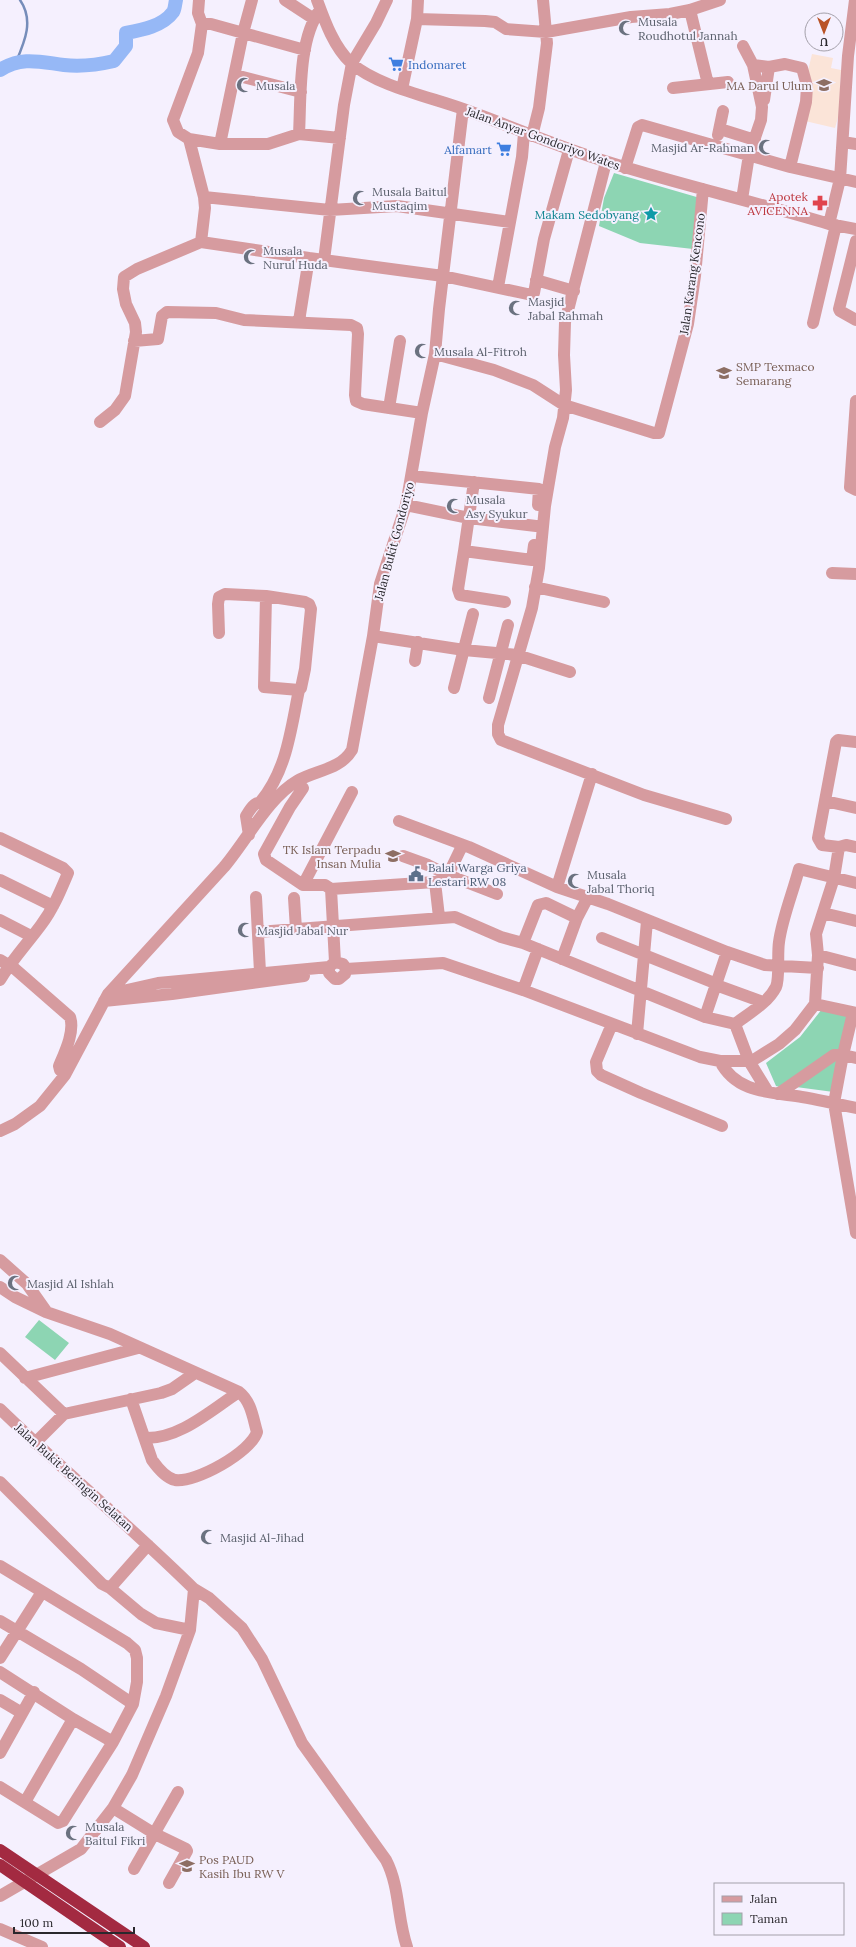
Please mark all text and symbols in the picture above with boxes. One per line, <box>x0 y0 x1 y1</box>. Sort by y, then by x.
north arrow <box>804 12 844 52</box>
place label: Musala Roudhotul Jannah <box>638 14 738 43</box>
mosque icon: Musala Roudhotul Jannah <box>617 19 635 37</box>
text: U <box>819 35 828 49</box>
supermarket icon: Indomaret <box>387 55 405 73</box>
place label: Indomaret <box>408 57 467 72</box>
mosque icon: Musala <box>235 76 253 94</box>
school or university icon: MA Darul Ulum <box>815 76 833 94</box>
place label: Musala <box>256 78 295 93</box>
place label: MA Darul Ulum <box>726 78 812 93</box>
street label: Jalan Anyar Gondoriyo Wates <box>463 103 622 173</box>
mosque icon: Masjid Ar-Rahman <box>757 138 775 156</box>
supermarket icon: Alfamart <box>495 140 513 158</box>
place label: Masjid Ar-Rahman <box>651 140 754 155</box>
place label: Alfamart <box>443 142 492 157</box>
place label: Musala Baitul Mustaqim <box>372 184 447 213</box>
mosque icon: Musala Baitul Mustaqim <box>351 189 369 207</box>
place label: Apotek AVICENNA <box>747 189 809 218</box>
pharmacy icon: Apotek AVICENNA <box>811 194 829 212</box>
place icon: Makam Sedobyang <box>642 205 660 223</box>
place label: Makam Sedobyang <box>534 207 639 222</box>
street label: Jalan Karang Kencono <box>676 212 708 337</box>
place label: Musala Nurul Huda <box>263 243 328 272</box>
mosque icon: Musala Nurul Huda <box>242 248 260 266</box>
place label: Masjid Jabal Rahmah <box>527 294 603 323</box>
mosque icon: Masjid Jabal Rahmah <box>507 299 525 317</box>
mosque icon: Musala Al-Fitroh <box>413 342 431 360</box>
place label: Musala Al-Fitroh <box>434 344 527 359</box>
place label: SMP Texmaco Semarang <box>736 359 814 388</box>
school or university icon: SMP Texmaco Semarang <box>715 364 733 382</box>
street label: Jalan Bukit Gondoriyo <box>371 480 417 603</box>
place label: Musala Asy Syukur <box>465 492 528 521</box>
mosque icon: Musala Asy Syukur <box>445 497 463 515</box>
place label: TK Islam Terpadu Insan Mulia <box>283 842 381 871</box>
school or university icon: TK Islam Terpadu Insan Mulia <box>384 847 402 865</box>
place label: Balai Warga Griya Lestari RW 08 <box>428 860 527 889</box>
public building icon: Balai Warga Griya Lestari RW 08 <box>407 865 425 883</box>
place label: Musala Jabal Thoriq <box>586 867 655 896</box>
mosque icon: Musala Jabal Thoriq <box>566 872 584 890</box>
mosque icon: Masjid Jabal Nur <box>236 921 254 939</box>
place label: Masjid Jabal Nur <box>257 923 349 938</box>
mosque icon: Masjid Al Ishlah <box>6 1274 24 1292</box>
place label: Masjid Al Ishlah <box>27 1276 114 1291</box>
street label: Jalan Bukit Beringin Selatan <box>11 1419 136 1534</box>
mosque icon: Masjid Al-Jihad <box>199 1528 217 1546</box>
place label: Masjid Al-Jihad <box>220 1530 304 1545</box>
place label: Musala Baitul Fikri <box>85 1819 145 1848</box>
mosque icon: Musala Baitul Fikri <box>64 1824 82 1842</box>
place label: Pos PAUD Kasih Ibu RW V <box>199 1852 285 1881</box>
school or university icon: Pos PAUD Kasih Ibu RW V <box>178 1857 196 1875</box>
legend <box>714 1883 844 1935</box>
text: Jalan <box>749 1891 777 1906</box>
scale bar <box>14 1909 134 1935</box>
text: Taman <box>750 1911 788 1926</box>
text: 100 m <box>20 1915 53 1930</box>

